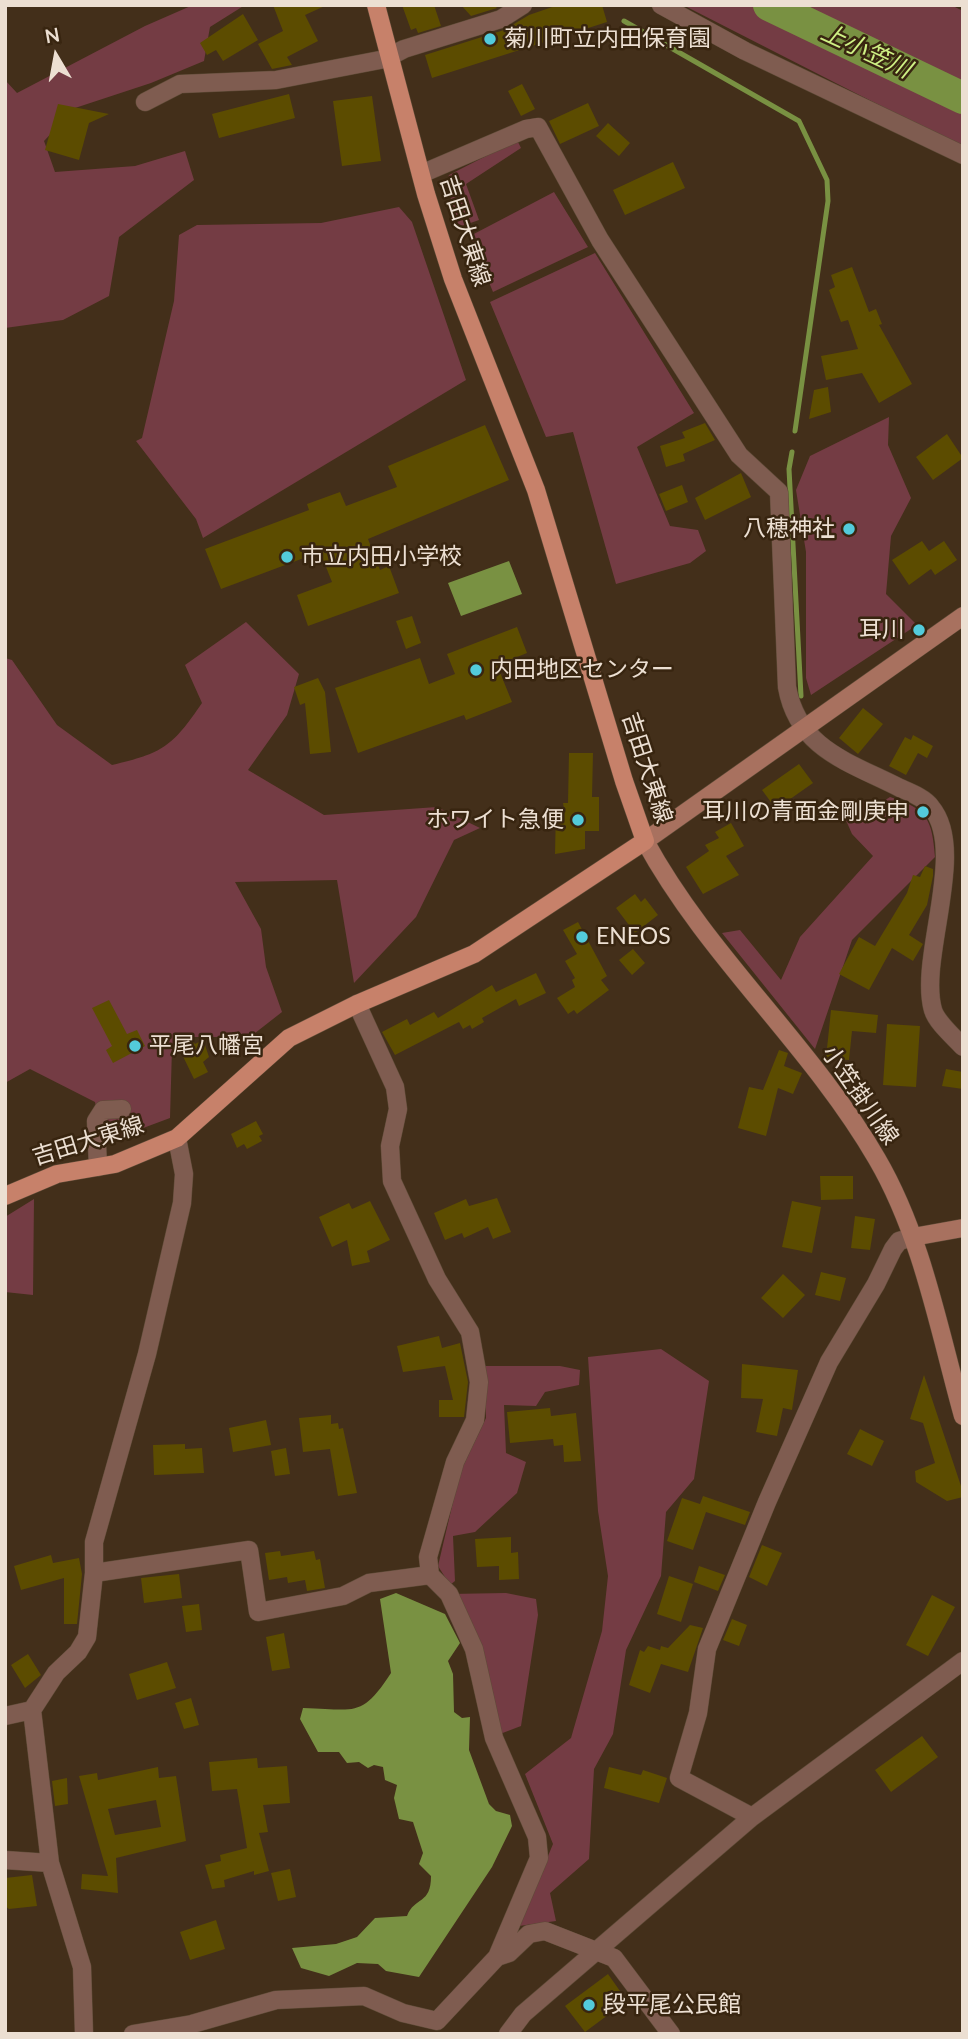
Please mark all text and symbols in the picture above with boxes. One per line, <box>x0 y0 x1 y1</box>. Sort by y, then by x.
water label: 上小笠川 <box>816 18 916 84</box>
north arrow <box>21 21 91 91</box>
text: N <box>43 22 61 47</box>
place label: 菊川町立内田保育園 <box>504 25 711 53</box>
marker: 菊川町立内田保育園 <box>482 31 498 47</box>
street label: 吉田大東線 <box>434 172 496 290</box>
place label: 八穂神社 <box>743 515 835 543</box>
marker: 八穂神社 <box>841 521 857 537</box>
place label: 市立内田小学校 <box>301 543 462 571</box>
marker: 市立内田小学校 <box>279 549 295 565</box>
place label: 耳川 <box>859 616 905 644</box>
marker: 耳川 <box>911 622 927 638</box>
place label: 内田地区センター <box>490 656 674 684</box>
marker: 内田地区センター <box>468 662 484 678</box>
street label: 吉田大東線 <box>616 709 678 827</box>
place label: 耳川の青面金剛庚申 <box>702 798 909 826</box>
marker: 耳川の青面金剛庚申 <box>915 804 931 820</box>
place label: ホワイト急便 <box>426 806 564 834</box>
marker: ホワイト急便 <box>570 812 586 828</box>
place label: ENEOS <box>596 923 671 951</box>
marker: ENEOS <box>574 929 590 945</box>
place label: 平尾八幡宮 <box>149 1032 264 1060</box>
marker: 平尾八幡宮 <box>127 1038 143 1054</box>
street label: 小笠掛川線 <box>816 1040 904 1150</box>
street label: 吉田大東線 <box>29 1111 147 1171</box>
place label: 段平尾公民館 <box>603 1991 741 2019</box>
marker: 段平尾公民館 <box>581 1997 597 2013</box>

